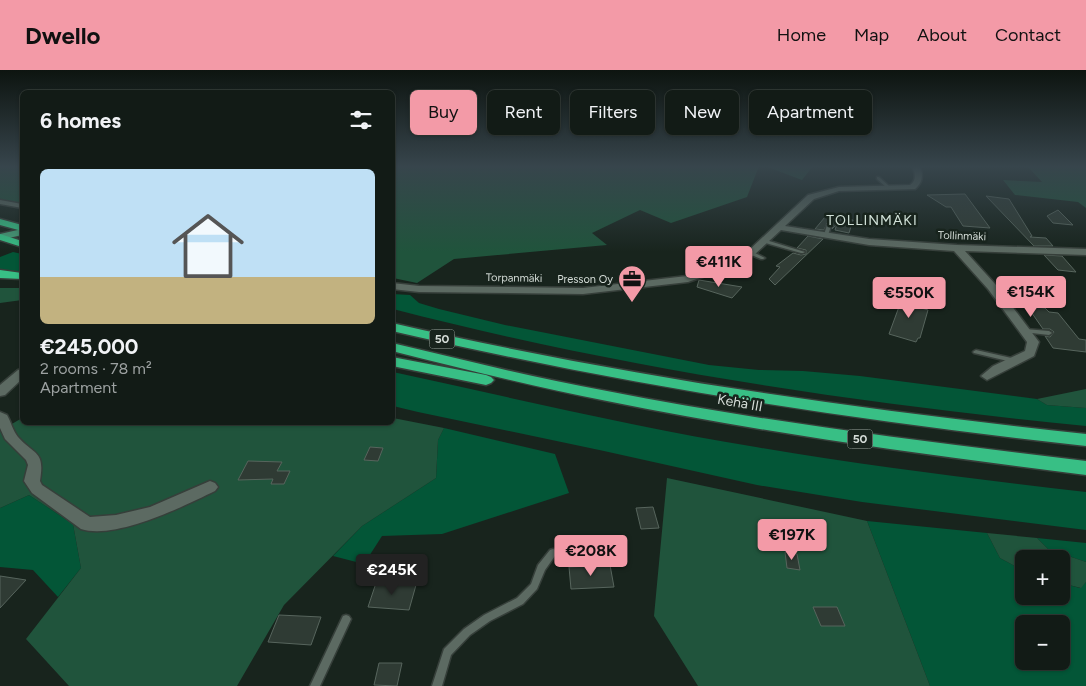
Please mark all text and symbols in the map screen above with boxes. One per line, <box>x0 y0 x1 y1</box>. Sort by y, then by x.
text: Dwello <box>25 21 101 50</box>
text: Home <box>777 24 826 46</box>
text: Map <box>854 24 889 46</box>
text: About <box>917 24 967 46</box>
text: Contact <box>995 24 1061 46</box>
chip: Buy <box>410 90 477 135</box>
chip: Rent <box>487 90 560 135</box>
chip: Filters <box>570 90 655 135</box>
chip: New <box>665 90 739 135</box>
chip: Apartment <box>749 90 872 135</box>
icon: filters <box>347 106 375 134</box>
text: 6 homes <box>40 108 121 133</box>
icon: home <box>163 201 253 291</box>
district label: TOLLINMÄKI <box>826 212 918 229</box>
street label: Tollinmäki <box>938 229 986 243</box>
pin: €411K <box>684 246 754 288</box>
text: €411K <box>696 252 742 271</box>
office icon: Presson Oy <box>617 264 647 303</box>
street label: Torpanmäki <box>486 271 542 285</box>
place label: Presson Oy <box>557 273 613 286</box>
pin: €550K <box>874 276 944 319</box>
pin: €154K <box>996 276 1066 318</box>
text: €154K <box>1007 282 1055 301</box>
text: €550K <box>884 283 934 302</box>
road number: 50 <box>430 330 454 348</box>
text: €245,000 <box>40 334 138 359</box>
text: 2 rooms · 78 m² <box>40 359 152 378</box>
text: Apartment <box>40 378 117 397</box>
street label: Kehä III <box>716 391 764 415</box>
road number: 50 <box>848 429 872 448</box>
pin: €197K <box>757 518 827 561</box>
text: €197K <box>769 525 815 544</box>
pin: €208K <box>556 534 626 577</box>
text: €208K <box>565 541 617 560</box>
map controls <box>1015 550 1070 670</box>
button: + <box>1015 550 1070 605</box>
pin: €245K <box>357 554 427 596</box>
text: €245K <box>367 560 417 579</box>
button: − <box>1015 615 1070 670</box>

